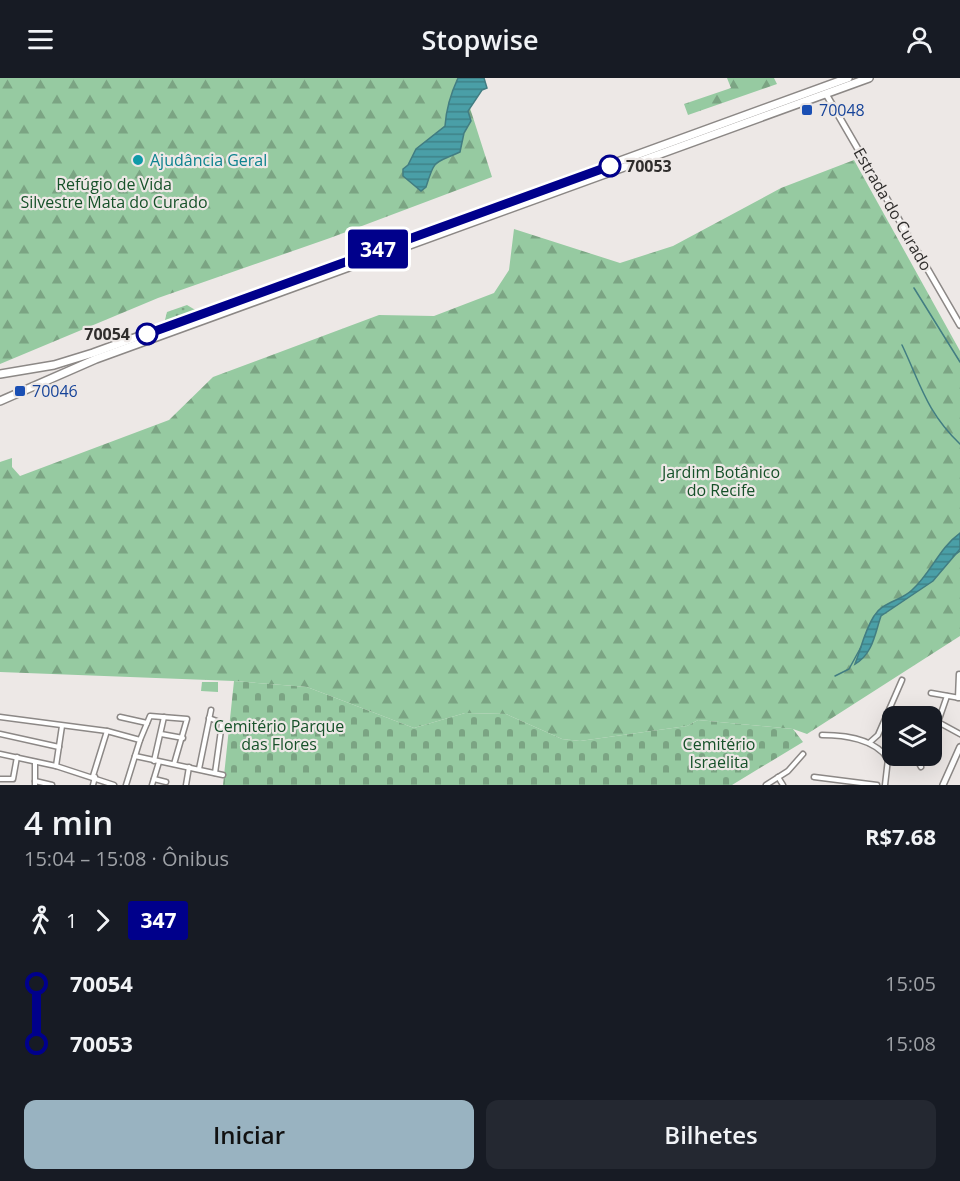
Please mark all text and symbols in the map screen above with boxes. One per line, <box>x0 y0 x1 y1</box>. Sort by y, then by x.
text: Stopwise <box>421 21 539 58</box>
icon: menu <box>24 23 57 56</box>
icon: person <box>903 23 936 56</box>
place label: 70048 <box>819 99 865 121</box>
marker: 70048 <box>800 103 814 117</box>
street label: Estrada do Curado <box>849 143 937 275</box>
place label: Ajudância Geral <box>150 149 267 171</box>
marker: Ajudância Geral <box>131 153 145 167</box>
marker: 70053 <box>599 155 621 177</box>
place label: 70053 <box>626 155 672 177</box>
park label: Refúgio de Vida Silvestre Mata do Curado <box>20 173 208 213</box>
line badge: 347 <box>344 230 412 268</box>
text: 347 <box>360 235 396 263</box>
place label: 70054 <box>84 323 130 345</box>
marker: 70054 <box>136 323 158 345</box>
place label: 70046 <box>32 380 78 402</box>
marker: 70046 <box>13 384 27 398</box>
park label: Jardim Botânico do Recife <box>660 461 780 501</box>
map controls <box>882 706 942 766</box>
button: layers <box>882 706 942 766</box>
park label: Cemitério Parque das Flores <box>214 715 344 755</box>
park label: Cemitério Israelita <box>683 733 755 773</box>
text: 4 min <box>24 800 113 845</box>
text: R$7.68 <box>865 821 936 851</box>
text: 15:04 – 15:08 · Ônibus <box>24 845 229 872</box>
icon: walk <box>24 904 57 937</box>
icon: forward <box>86 904 119 937</box>
text: 347 <box>140 906 176 934</box>
text: 1 <box>66 907 77 934</box>
text: 70054 <box>70 968 133 998</box>
text: 15:05 <box>885 970 936 997</box>
text: 70053 <box>70 1028 133 1058</box>
text: 15:08 <box>885 1030 936 1057</box>
button: Iniciar <box>24 1100 474 1169</box>
button: Bilhetes <box>486 1100 936 1169</box>

